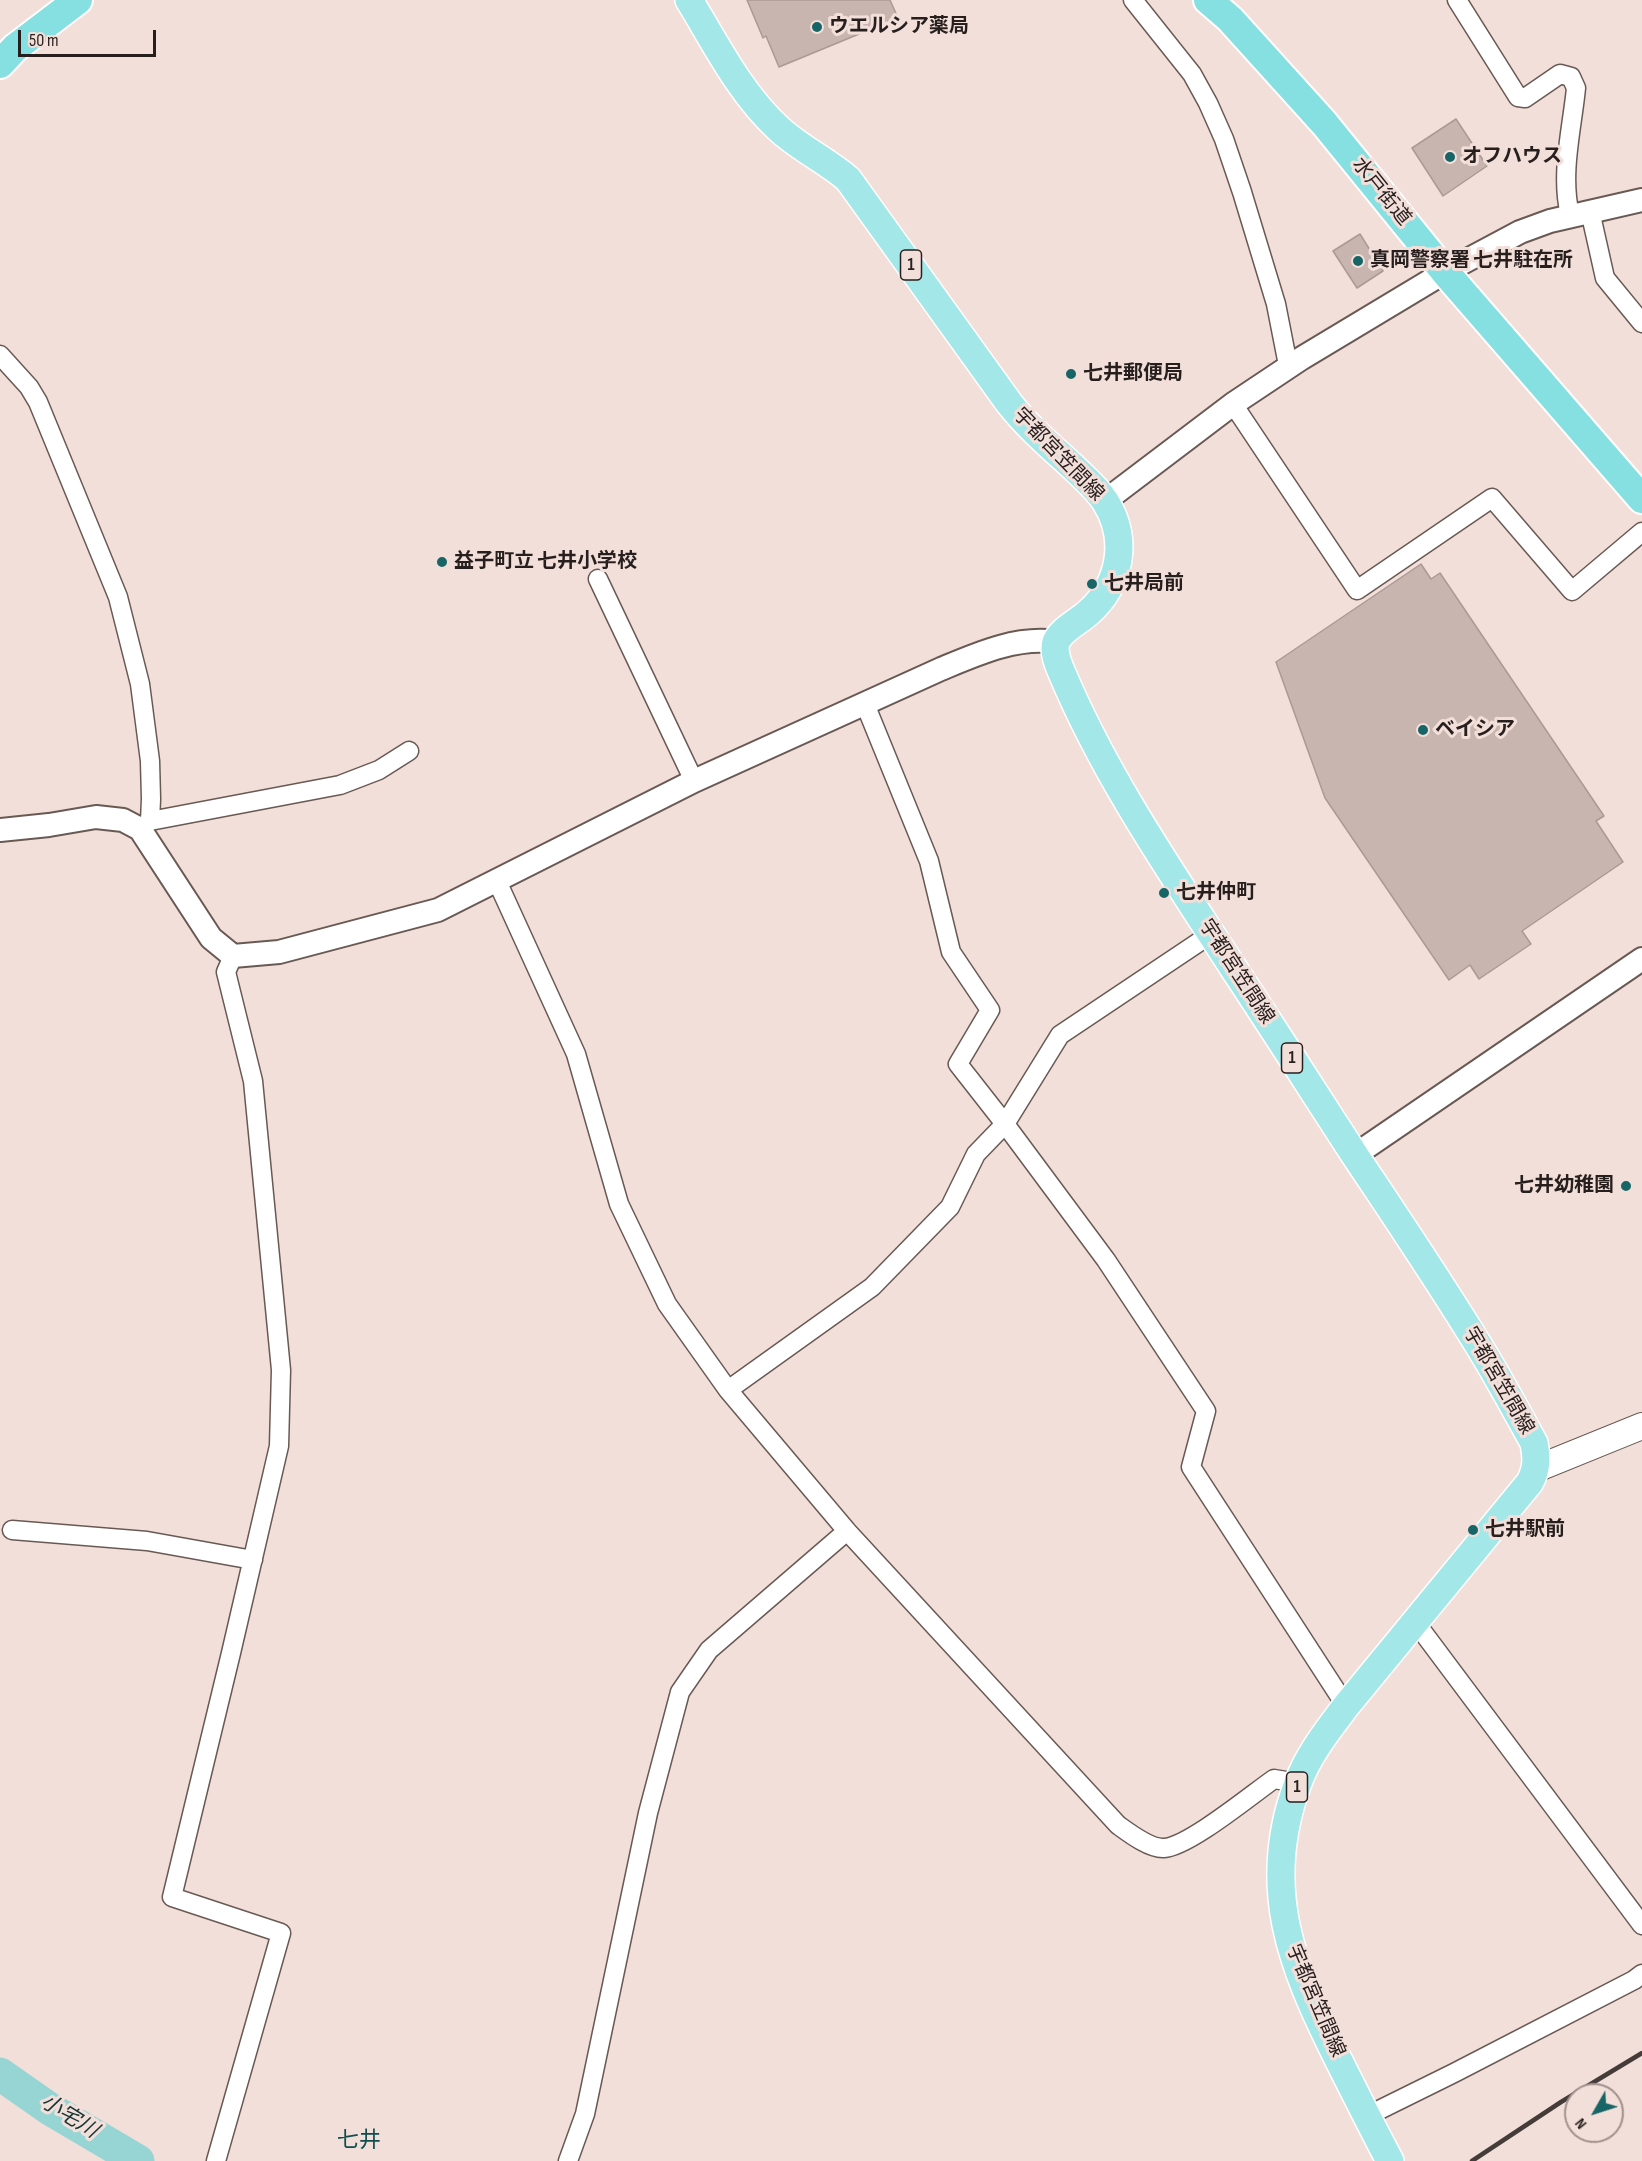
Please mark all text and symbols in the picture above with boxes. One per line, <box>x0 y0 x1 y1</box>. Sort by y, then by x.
place label: ウエルシア薬局 <box>829 15 969 39</box>
scale bar <box>21 18 159 56</box>
marker: ウエルシア薬局 <box>810 20 824 34</box>
text: 50 m <box>29 30 59 51</box>
place label: オフハウス <box>1462 145 1562 169</box>
marker: オフハウス <box>1443 150 1457 164</box>
street label: 水戸街道 <box>1347 153 1415 231</box>
place label: 真岡警察署 七井駐在所 <box>1370 249 1573 273</box>
road number: 1 <box>900 250 922 280</box>
marker: 真岡警察署 七井駐在所 <box>1351 254 1365 268</box>
place label: 七井郵便局 <box>1083 362 1183 386</box>
marker: 七井郵便局 <box>1064 367 1078 381</box>
street label: 宇都宮笠間線 <box>1008 404 1108 506</box>
place label: 益子町立 七井小学校 <box>454 550 637 574</box>
marker: 益子町立 七井小学校 <box>435 555 449 569</box>
place label: 七井局前 <box>1104 572 1184 596</box>
marker: 七井局前 <box>1085 577 1099 591</box>
place label: ベイシア <box>1435 718 1515 742</box>
marker: ベイシア <box>1416 723 1430 737</box>
place label: 七井仲町 <box>1176 881 1256 905</box>
marker: 七井仲町 <box>1157 886 1171 900</box>
street label: 宇都宮笠間線 <box>1193 915 1279 1029</box>
road number: 1 <box>1282 1043 1302 1073</box>
place label: 七井幼稚園 <box>1514 1174 1614 1198</box>
marker: 七井幼稚園 <box>1619 1179 1633 1193</box>
street label: 宇都宮笠間線 <box>1458 1323 1538 1439</box>
place label: 七井駅前 <box>1485 1518 1565 1542</box>
marker: 七井駅前 <box>1466 1523 1480 1537</box>
road number: 1 <box>1286 1772 1308 1802</box>
street label: 宇都宮笠間線 <box>1281 1941 1349 2061</box>
north arrow <box>1564 2083 1624 2143</box>
water label: 小宅川 <box>36 2090 102 2144</box>
text: N <box>1571 2114 1591 2133</box>
district label: 七井 <box>337 2128 381 2154</box>

